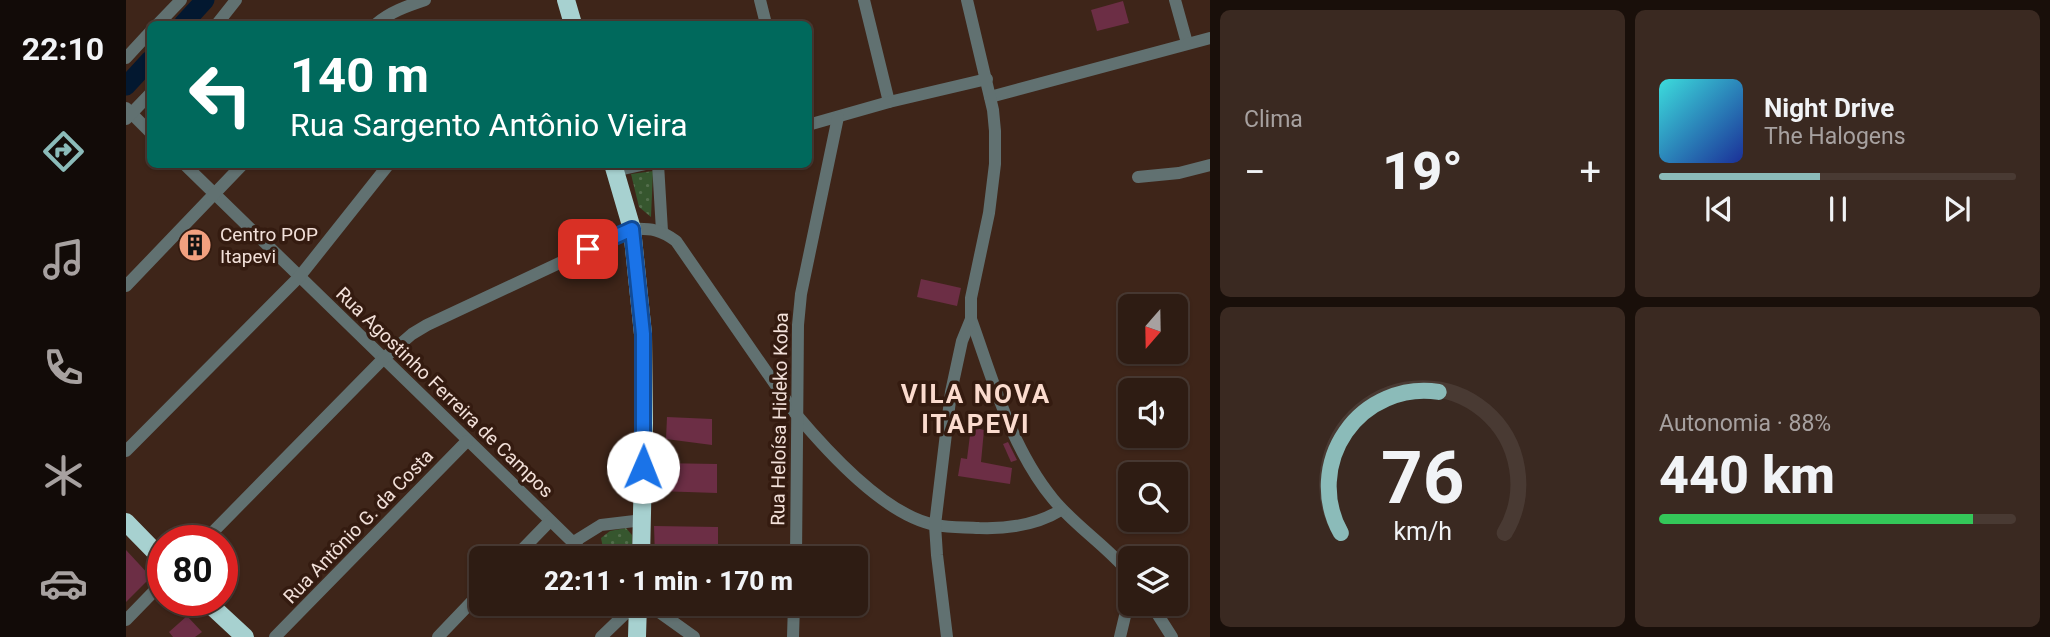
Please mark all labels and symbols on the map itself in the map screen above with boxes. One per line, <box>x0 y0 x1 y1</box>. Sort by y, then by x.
pin <box>558 219 618 279</box>
place label: Centro POP Itapevi <box>220 223 318 268</box>
building icon: Centro POP Itapevi <box>176 226 214 264</box>
street label: Rua Agostinho Ferreira de Campos <box>331 282 558 503</box>
north arrow <box>1118 294 1188 364</box>
street label: Rua Heloísa Hideko Koba <box>766 312 793 526</box>
district label: VILA NOVA ITAPEVI <box>901 379 1051 439</box>
position arrow <box>606 430 680 504</box>
street label: Rua Antônio G. da Costa <box>279 444 438 608</box>
speed limit sign: 80 <box>147 525 238 616</box>

